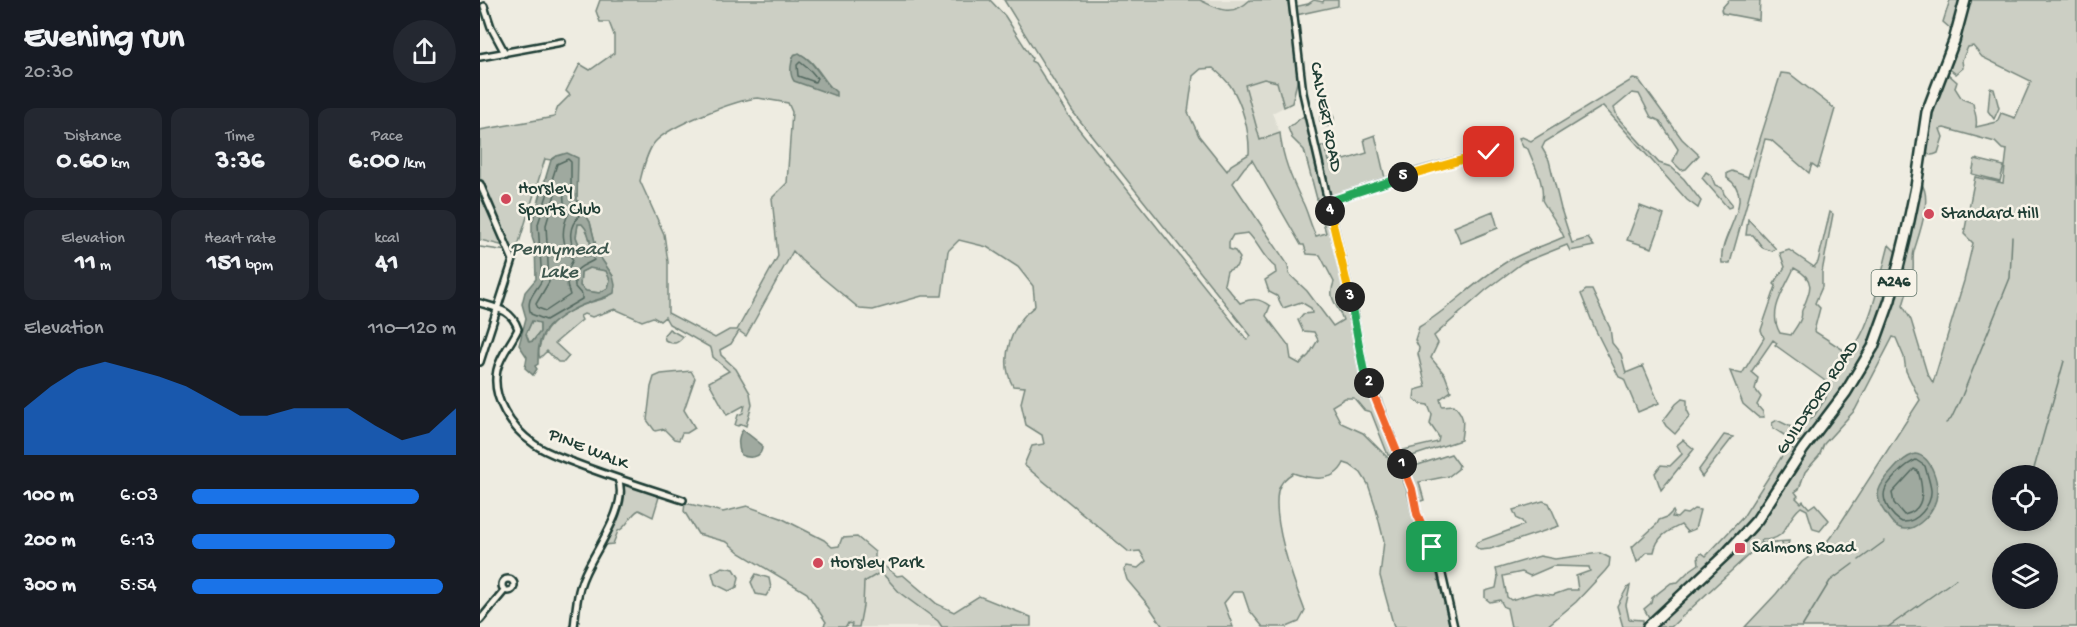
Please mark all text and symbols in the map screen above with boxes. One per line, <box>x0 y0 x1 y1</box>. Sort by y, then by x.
text: Evening run <box>24 20 184 58</box>
button: share <box>393 20 456 83</box>
street label: CALVERT ROAD <box>1304 60 1346 174</box>
text: 20:30 <box>24 62 73 85</box>
pin <box>1463 126 1514 177</box>
text: Distance <box>65 128 121 147</box>
text: Time <box>225 128 255 147</box>
text: Pace <box>371 128 403 147</box>
icon: check <box>1472 135 1505 168</box>
text: 0.60 <box>56 147 107 178</box>
text: 3:36 <box>216 147 264 178</box>
text: 6:00 <box>349 147 399 178</box>
text: km <box>107 155 130 174</box>
text: /km <box>399 155 426 174</box>
pin: 5 <box>1388 162 1418 192</box>
text: 5 <box>1399 167 1407 186</box>
place label: Horsley Sports Club <box>518 179 601 221</box>
marker: Horsley Sports Club <box>499 192 513 206</box>
pin: 4 <box>1315 196 1345 226</box>
text: 4 <box>1326 201 1334 220</box>
place label: Standard Hill <box>1941 204 2039 225</box>
marker: Standard Hill <box>1922 207 1936 221</box>
text: Elevation <box>61 230 125 249</box>
text: Heart rate <box>204 230 276 249</box>
text: kcal <box>375 230 399 249</box>
water label: Pennymead Lake <box>510 239 610 285</box>
text: 11 <box>75 249 96 280</box>
text: 151 <box>207 249 242 280</box>
text: 41 <box>376 249 398 280</box>
text: m <box>96 257 111 276</box>
text: bpm <box>242 257 273 276</box>
road number: A246 <box>1872 270 1916 296</box>
pin: 3 <box>1335 282 1365 312</box>
text: 3 <box>1346 287 1354 306</box>
text: Elevation <box>24 318 104 341</box>
text: 110–120 m <box>368 318 456 341</box>
street label: GUILDFORD ROAD <box>1772 337 1864 459</box>
pin: 2 <box>1354 368 1384 398</box>
text: 2 <box>1365 373 1373 392</box>
street label: PINE WALK <box>544 424 633 476</box>
pin: 1 <box>1387 449 1417 479</box>
text: 1 <box>1399 454 1405 473</box>
map controls <box>1992 465 2058 609</box>
button: locate <box>1992 465 2058 531</box>
text: 100 m <box>24 485 74 508</box>
text: 6:03 <box>120 485 158 508</box>
pin <box>1406 521 1457 572</box>
text: 200 m <box>24 530 75 553</box>
text: 6:13 <box>120 530 155 553</box>
icon: arrive <box>1415 530 1448 563</box>
place label: Salmons Road <box>1752 538 1857 559</box>
marker: Salmons Road <box>1733 541 1747 555</box>
button: layers <box>1992 543 2058 609</box>
place label: Horsley Park <box>830 553 925 574</box>
marker: Horsley Park <box>811 556 825 570</box>
text: 300 m <box>24 575 76 598</box>
text: 5:54 <box>120 575 157 598</box>

